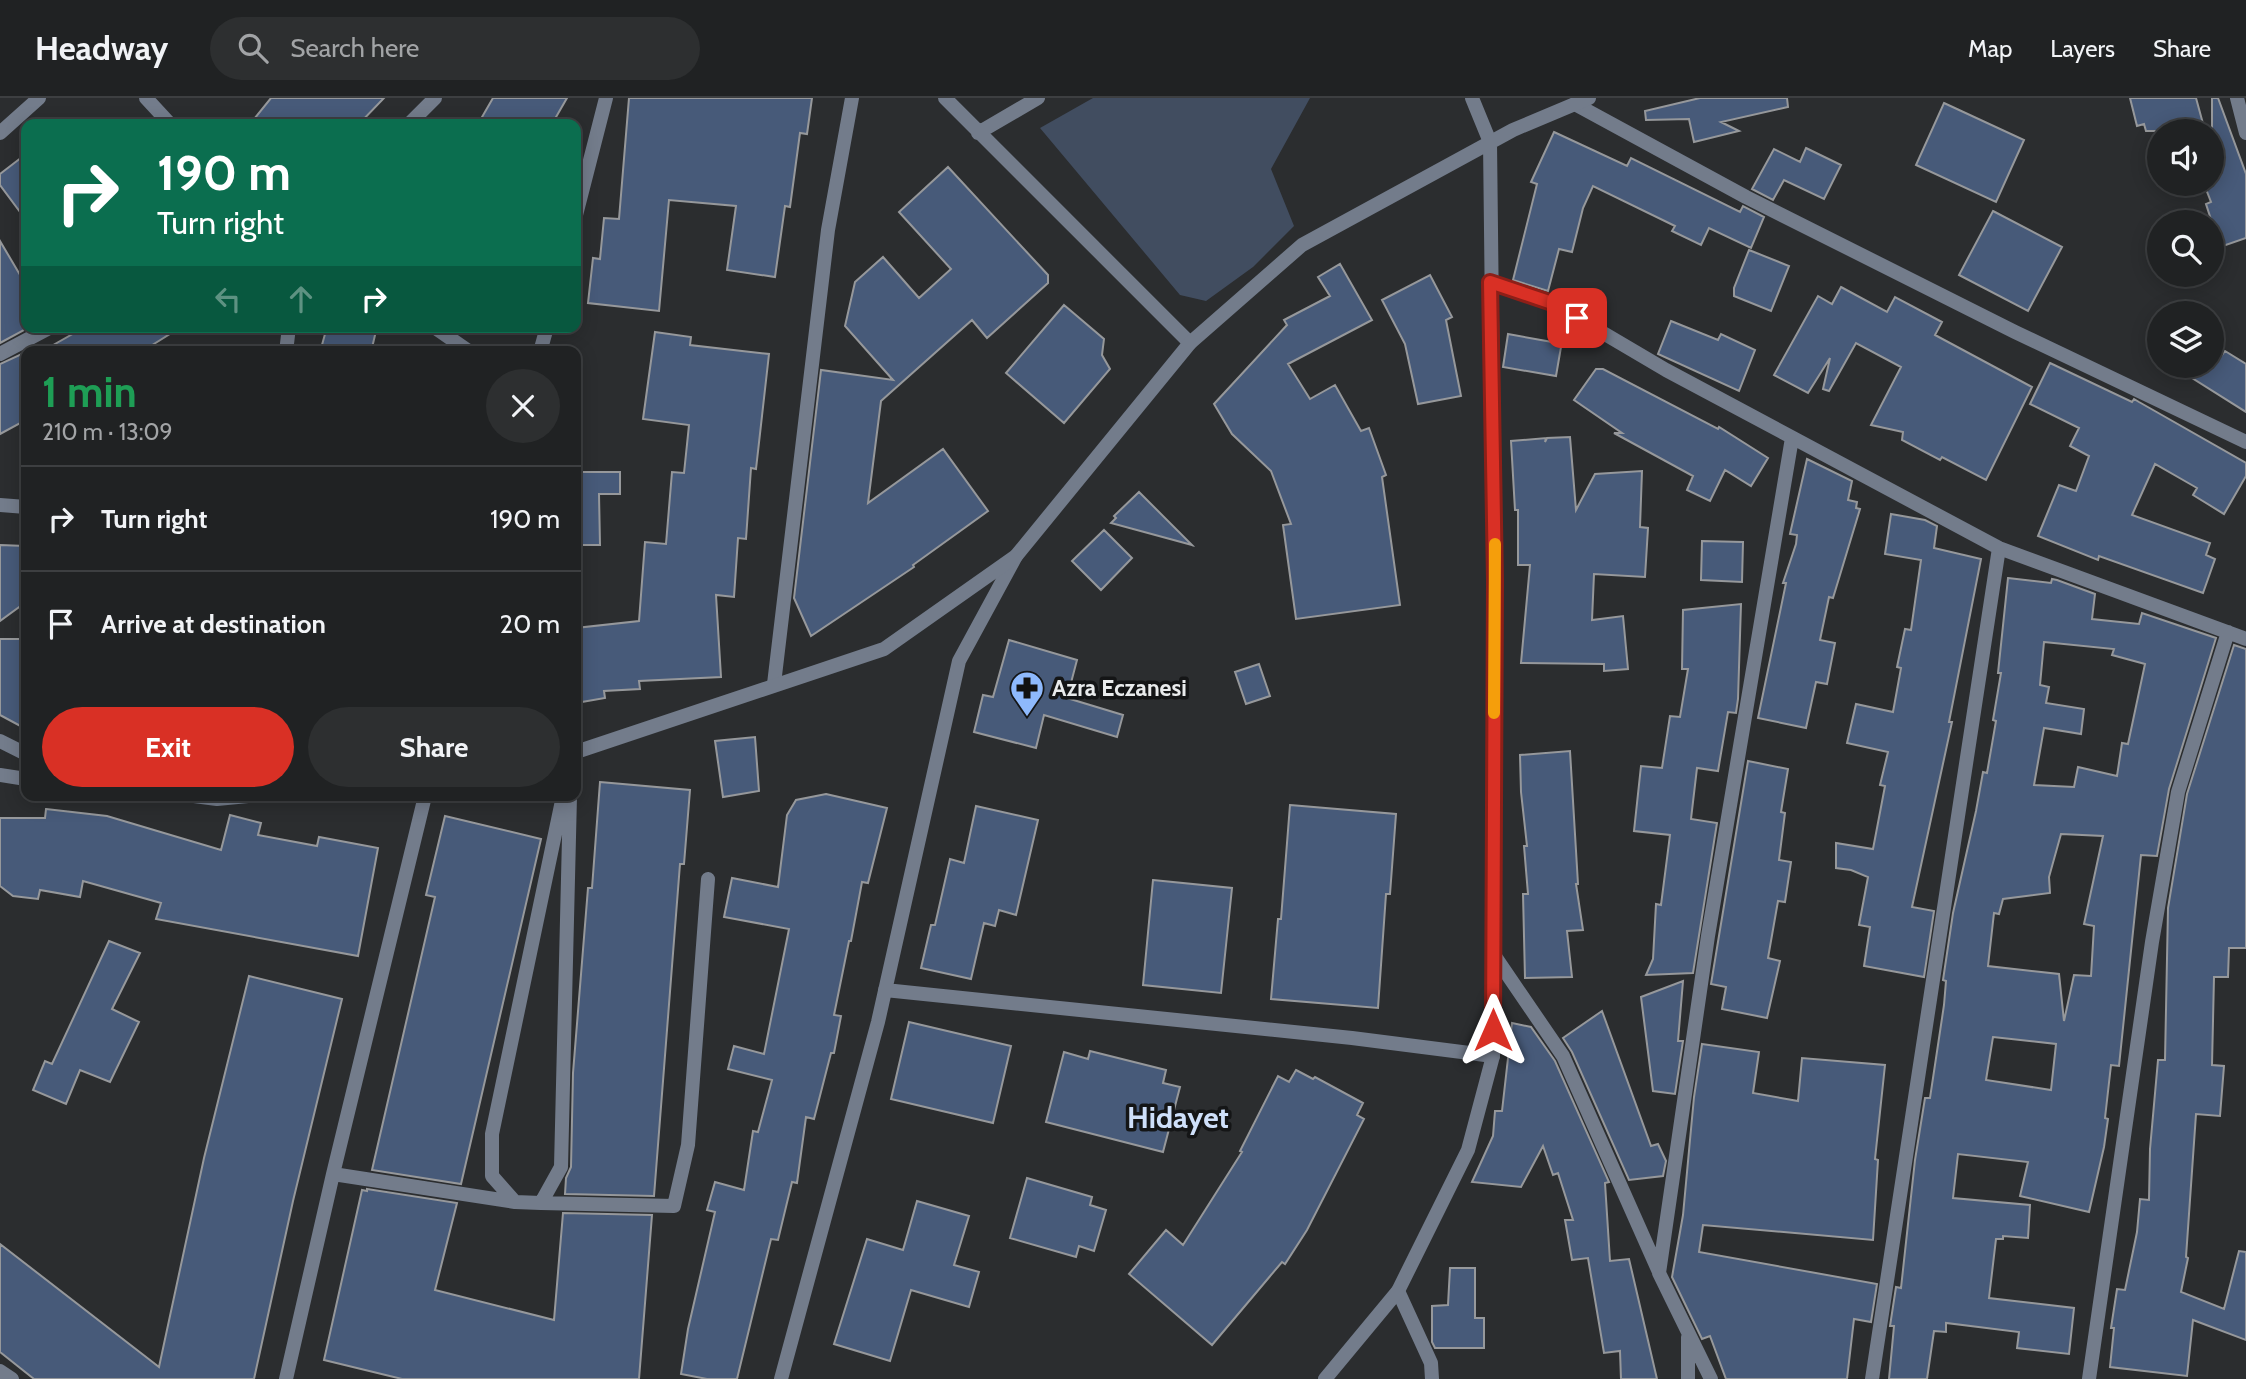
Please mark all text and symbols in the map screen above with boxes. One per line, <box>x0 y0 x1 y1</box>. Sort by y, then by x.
search box <box>210 17 700 80</box>
text: Headway <box>35 28 168 68</box>
icon: search <box>234 29 272 67</box>
text: Search here <box>290 32 419 64</box>
text: Map <box>1968 34 2012 63</box>
text: Layers <box>2050 34 2115 63</box>
text: Share <box>2153 34 2211 63</box>
map controls <box>2147 119 2224 378</box>
button: sound <box>2147 119 2224 196</box>
text: 190 m <box>157 143 291 202</box>
icon: right <box>42 147 133 238</box>
text: Turn right <box>157 203 284 242</box>
button: search <box>2147 210 2224 287</box>
icon: left <box>209 280 247 318</box>
icon: ahead <box>282 280 320 318</box>
icon: right <box>355 280 393 318</box>
pin <box>1547 288 1607 348</box>
icon: arrive <box>1558 299 1596 337</box>
button: layers <box>2147 301 2224 378</box>
text: 1 min <box>42 366 137 418</box>
button: close <box>486 369 560 443</box>
text: 210 m · 13:09 <box>42 418 173 446</box>
icon: right <box>42 500 80 538</box>
text: Turn right <box>101 503 207 535</box>
text: 190 m <box>490 503 560 535</box>
icon: arrive <box>42 605 80 643</box>
text: Arrive at destination <box>101 608 326 640</box>
text: 20 m <box>500 608 560 640</box>
pharmacy icon: Azra Eczanesi <box>1008 669 1046 718</box>
place label: Azra Eczanesi <box>1052 674 1187 702</box>
button: Exit <box>42 707 294 787</box>
button: Share <box>308 707 560 787</box>
position arrow <box>1456 993 1530 1067</box>
district label: Hidayet <box>1127 1099 1229 1136</box>

